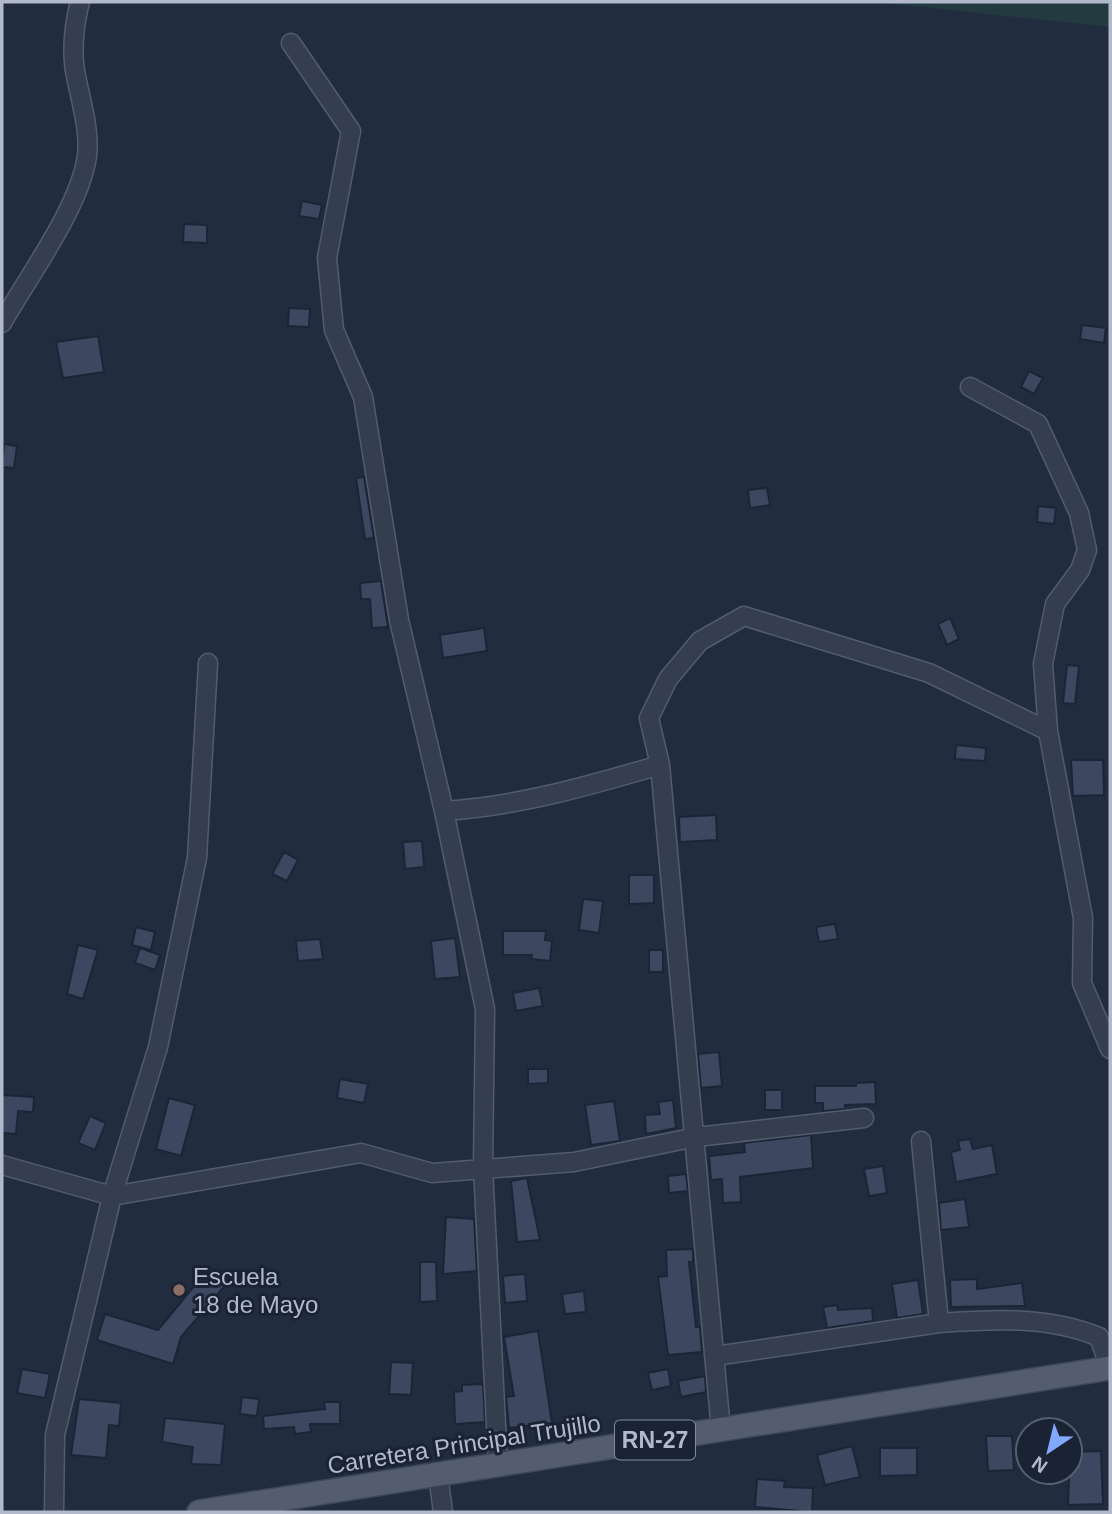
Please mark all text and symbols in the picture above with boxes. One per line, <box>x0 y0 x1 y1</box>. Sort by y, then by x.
place label: Escuela 18 de Mayo <box>193 1263 318 1318</box>
marker: Escuela 18 de Mayo <box>171 1282 187 1298</box>
street label: Carretera Principal Trujillo <box>326 1409 602 1479</box>
north arrow <box>1014 1416 1084 1486</box>
road number: RN-27 <box>615 1420 695 1460</box>
text: N <box>1028 1452 1051 1477</box>

